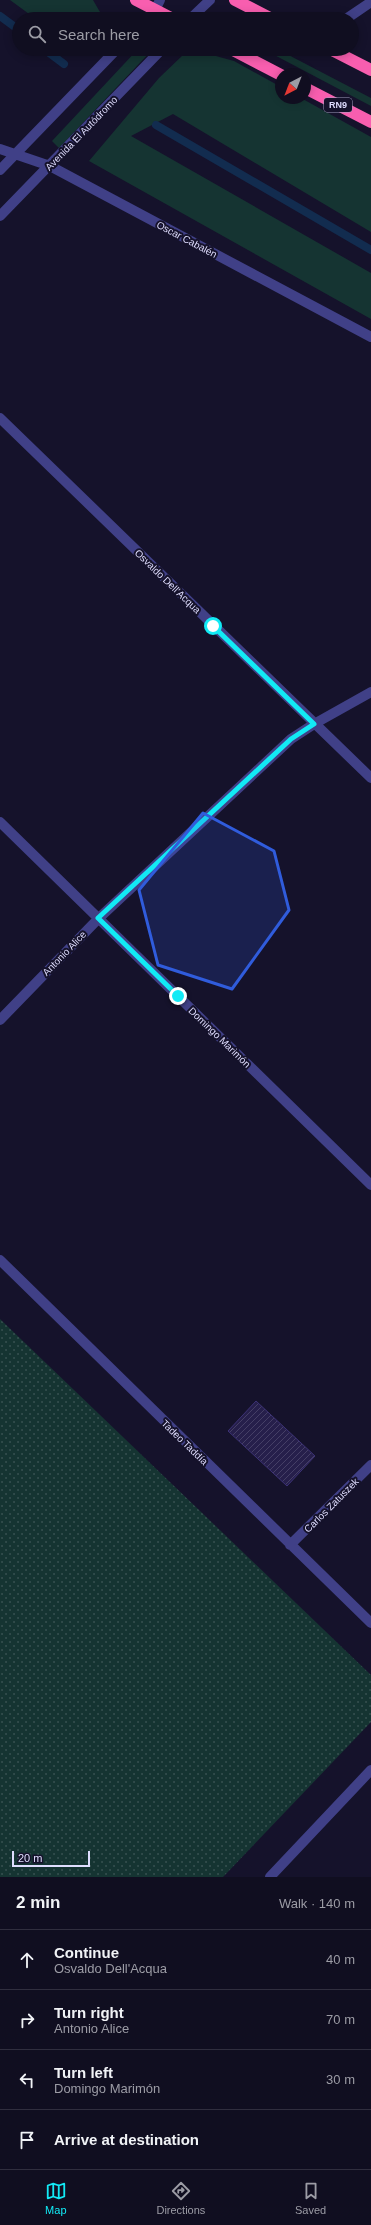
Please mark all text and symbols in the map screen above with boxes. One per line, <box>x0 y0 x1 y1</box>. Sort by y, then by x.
search box <box>12 12 359 56</box>
icon: search <box>26 23 48 45</box>
text: Search here <box>58 26 140 43</box>
north arrow <box>275 68 311 104</box>
street label: Avenida El Autódromo <box>43 94 120 173</box>
road number: RN9 <box>324 98 352 112</box>
street label: Oscar Cabalén <box>155 219 219 260</box>
street label: Osvaldo Dell'Acqua <box>133 547 203 616</box>
route start <box>204 617 222 635</box>
street label: Antonio Alice <box>40 928 89 978</box>
route end <box>169 987 187 1005</box>
street label: Domingo Marimón <box>186 1005 253 1070</box>
street label: Tadeo Taddía <box>159 1418 210 1467</box>
street label: Carlos Zatuszek <box>302 1475 361 1535</box>
scale bar <box>12 1849 90 1868</box>
text: 20 m <box>18 1852 42 1864</box>
text: 2 min <box>16 1893 60 1912</box>
text: Walk · 140 m <box>279 1896 355 1911</box>
text: Continue <box>54 1944 119 1961</box>
icon: ahead <box>16 1949 38 1971</box>
text: 40 m <box>326 1952 355 1967</box>
text: Osvaldo Dell'Acqua <box>54 1961 167 1976</box>
text: Turn right <box>54 2004 124 2021</box>
icon: right <box>16 2009 38 2031</box>
text: 70 m <box>326 2012 355 2027</box>
text: Antonio Alice <box>54 2021 129 2036</box>
text: Turn left <box>54 2064 113 2081</box>
icon: left <box>16 2069 38 2091</box>
text: 30 m <box>326 2072 355 2087</box>
text: Domingo Marimón <box>54 2081 160 2096</box>
icon: arrive <box>16 2129 38 2151</box>
text: Arrive at destination <box>54 2131 199 2148</box>
tab: Map <box>45 2180 67 2216</box>
tab: Directions <box>156 2180 205 2216</box>
tab: Saved <box>295 2180 326 2216</box>

